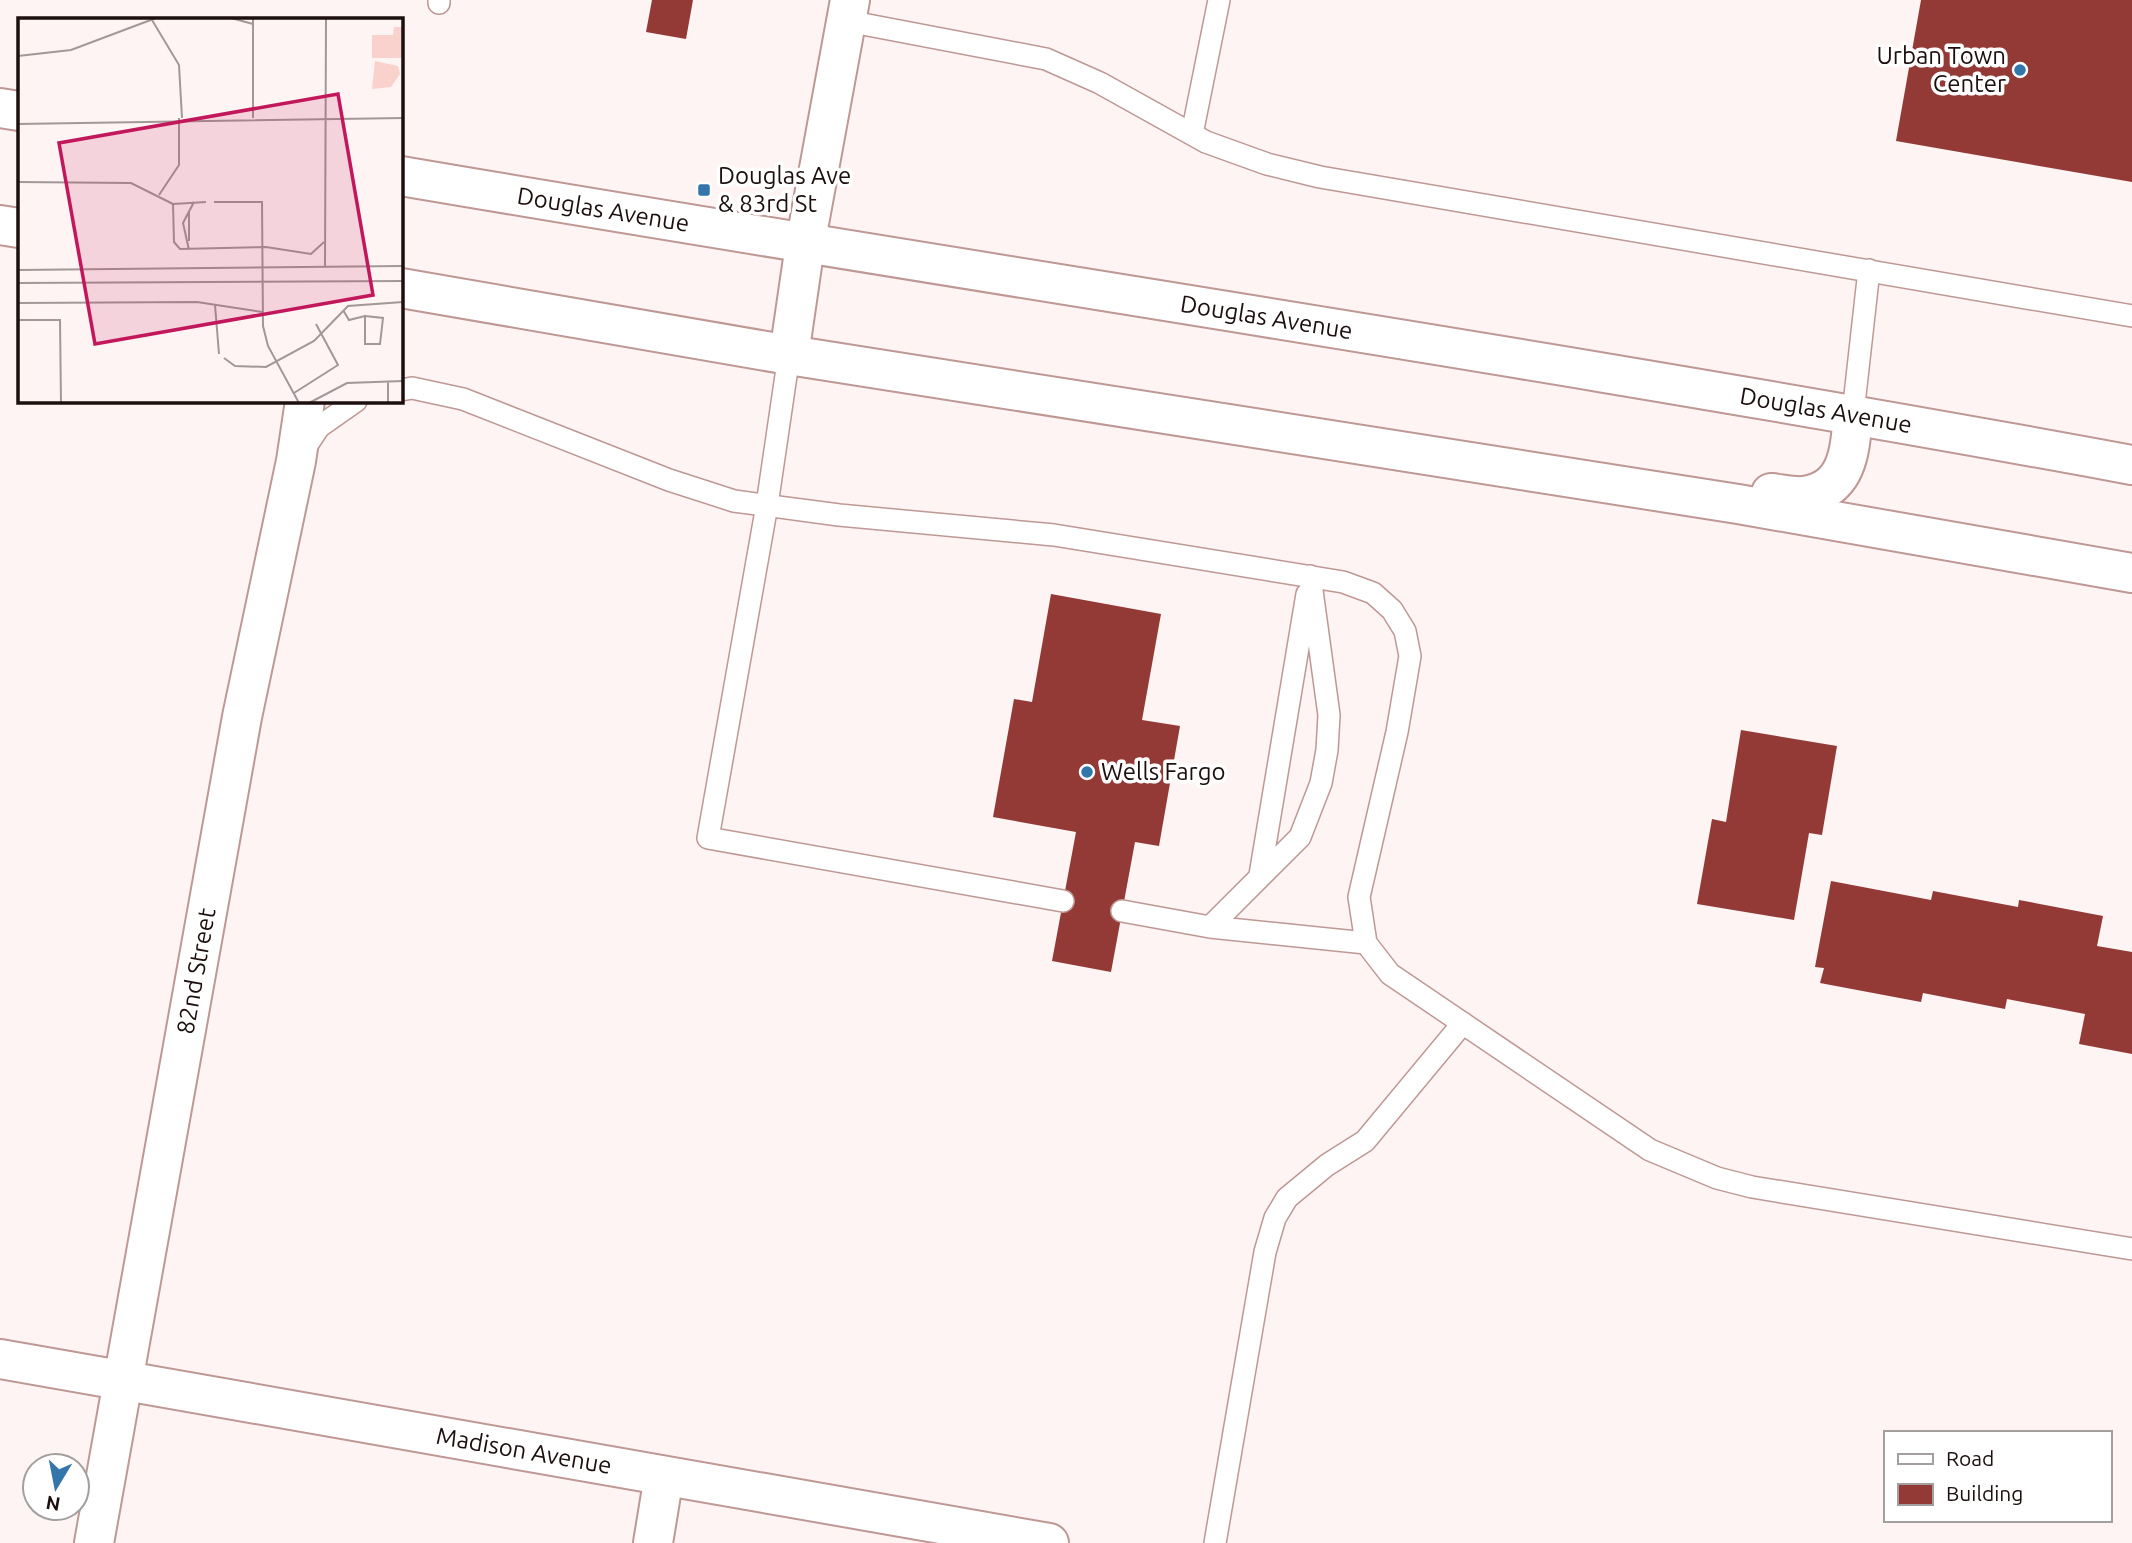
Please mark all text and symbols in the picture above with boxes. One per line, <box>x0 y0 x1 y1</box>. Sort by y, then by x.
inset map <box>18 18 402 402</box>
place label: Urban Town Center <box>1876 42 2006 97</box>
marker: Urban Town Center <box>2012 62 2028 78</box>
place label: Douglas Ave & 83rd St <box>718 162 851 217</box>
street label: Douglas Avenue <box>515 182 691 237</box>
marker: Douglas Ave & 83rd St <box>696 182 712 198</box>
street label: Douglas Avenue <box>1179 290 1355 344</box>
street label: Douglas Avenue <box>1738 382 1914 438</box>
place label: Wells Fargo <box>1101 758 1226 785</box>
marker: Wells Fargo <box>1079 764 1095 780</box>
street label: 82nd Street <box>171 905 221 1036</box>
street label: Madison Avenue <box>434 1422 614 1479</box>
legend <box>1884 1431 2111 1522</box>
text: Road <box>1946 1446 1994 1470</box>
north arrow <box>21 1452 91 1522</box>
text: Building <box>1946 1481 2023 1505</box>
text: N <box>44 1492 62 1516</box>

